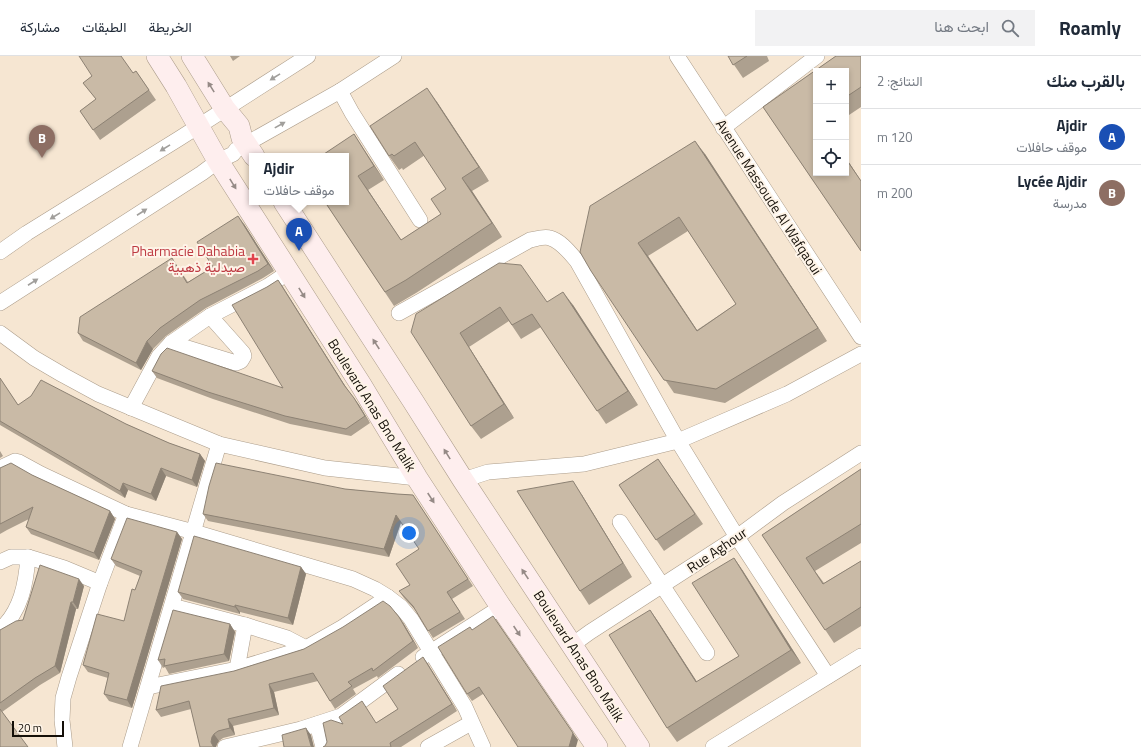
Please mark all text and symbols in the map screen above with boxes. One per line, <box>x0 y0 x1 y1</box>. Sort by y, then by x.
search box <box>755 10 1035 46</box>
text: Roamly <box>1059 13 1121 42</box>
text: ابحث هنا <box>934 15 989 38</box>
text: مشاركة <box>20 16 60 37</box>
text: الطبقات <box>82 16 126 37</box>
text: الخريطة <box>148 16 192 37</box>
icon: search <box>999 17 1021 39</box>
map controls <box>813 68 849 176</box>
button: + <box>813 68 849 104</box>
text: بالقرب منك <box>1047 68 1125 94</box>
text: النتائج: 2 <box>877 71 922 91</box>
one-way arrow <box>270 73 280 81</box>
one-way arrow <box>207 82 215 92</box>
button: − <box>813 104 849 140</box>
text: Ajdir <box>1056 114 1087 137</box>
street label: Avenue Massoude Al Wafqaoui <box>711 115 828 279</box>
one-way arrow <box>274 121 286 128</box>
pin: B <box>29 125 55 158</box>
text: 120 m <box>877 127 913 147</box>
text: A <box>1108 127 1116 147</box>
text: موقف حافلات <box>1016 137 1087 157</box>
button: locate <box>813 140 849 176</box>
one-way arrow <box>159 144 171 151</box>
popup <box>249 153 349 205</box>
text: Ajdir <box>264 157 294 180</box>
text: Lycée Ajdir <box>1017 170 1087 193</box>
one-way arrow <box>229 178 236 189</box>
text: موقف حافلات <box>264 180 334 200</box>
text: 200 m <box>877 183 913 203</box>
text: B <box>1108 183 1116 203</box>
text: مدرسة <box>1053 193 1087 213</box>
one-way arrow <box>136 208 148 215</box>
one-way arrow <box>49 213 61 220</box>
pin: A <box>286 218 312 251</box>
place label: Pharmacie Dahabia صيدلية ذهبية <box>131 240 245 277</box>
marker: Pharmacie Dahabia صيدلية ذهبية <box>248 254 258 264</box>
one-way arrow <box>28 278 38 286</box>
one-way arrow <box>299 287 306 299</box>
street label: Boulevard Anas Bno Malik <box>323 334 422 476</box>
one-way arrow <box>373 338 380 350</box>
one-way arrow <box>443 448 450 460</box>
one-way arrow <box>427 493 435 503</box>
street label: Rue Aghour <box>682 522 751 578</box>
your location <box>399 523 419 543</box>
one-way arrow <box>521 569 529 579</box>
street label: Boulevard Anas Bno Malik <box>529 586 630 726</box>
one-way arrow <box>513 625 521 636</box>
scale bar <box>12 719 64 738</box>
text: 20 m <box>18 720 42 736</box>

